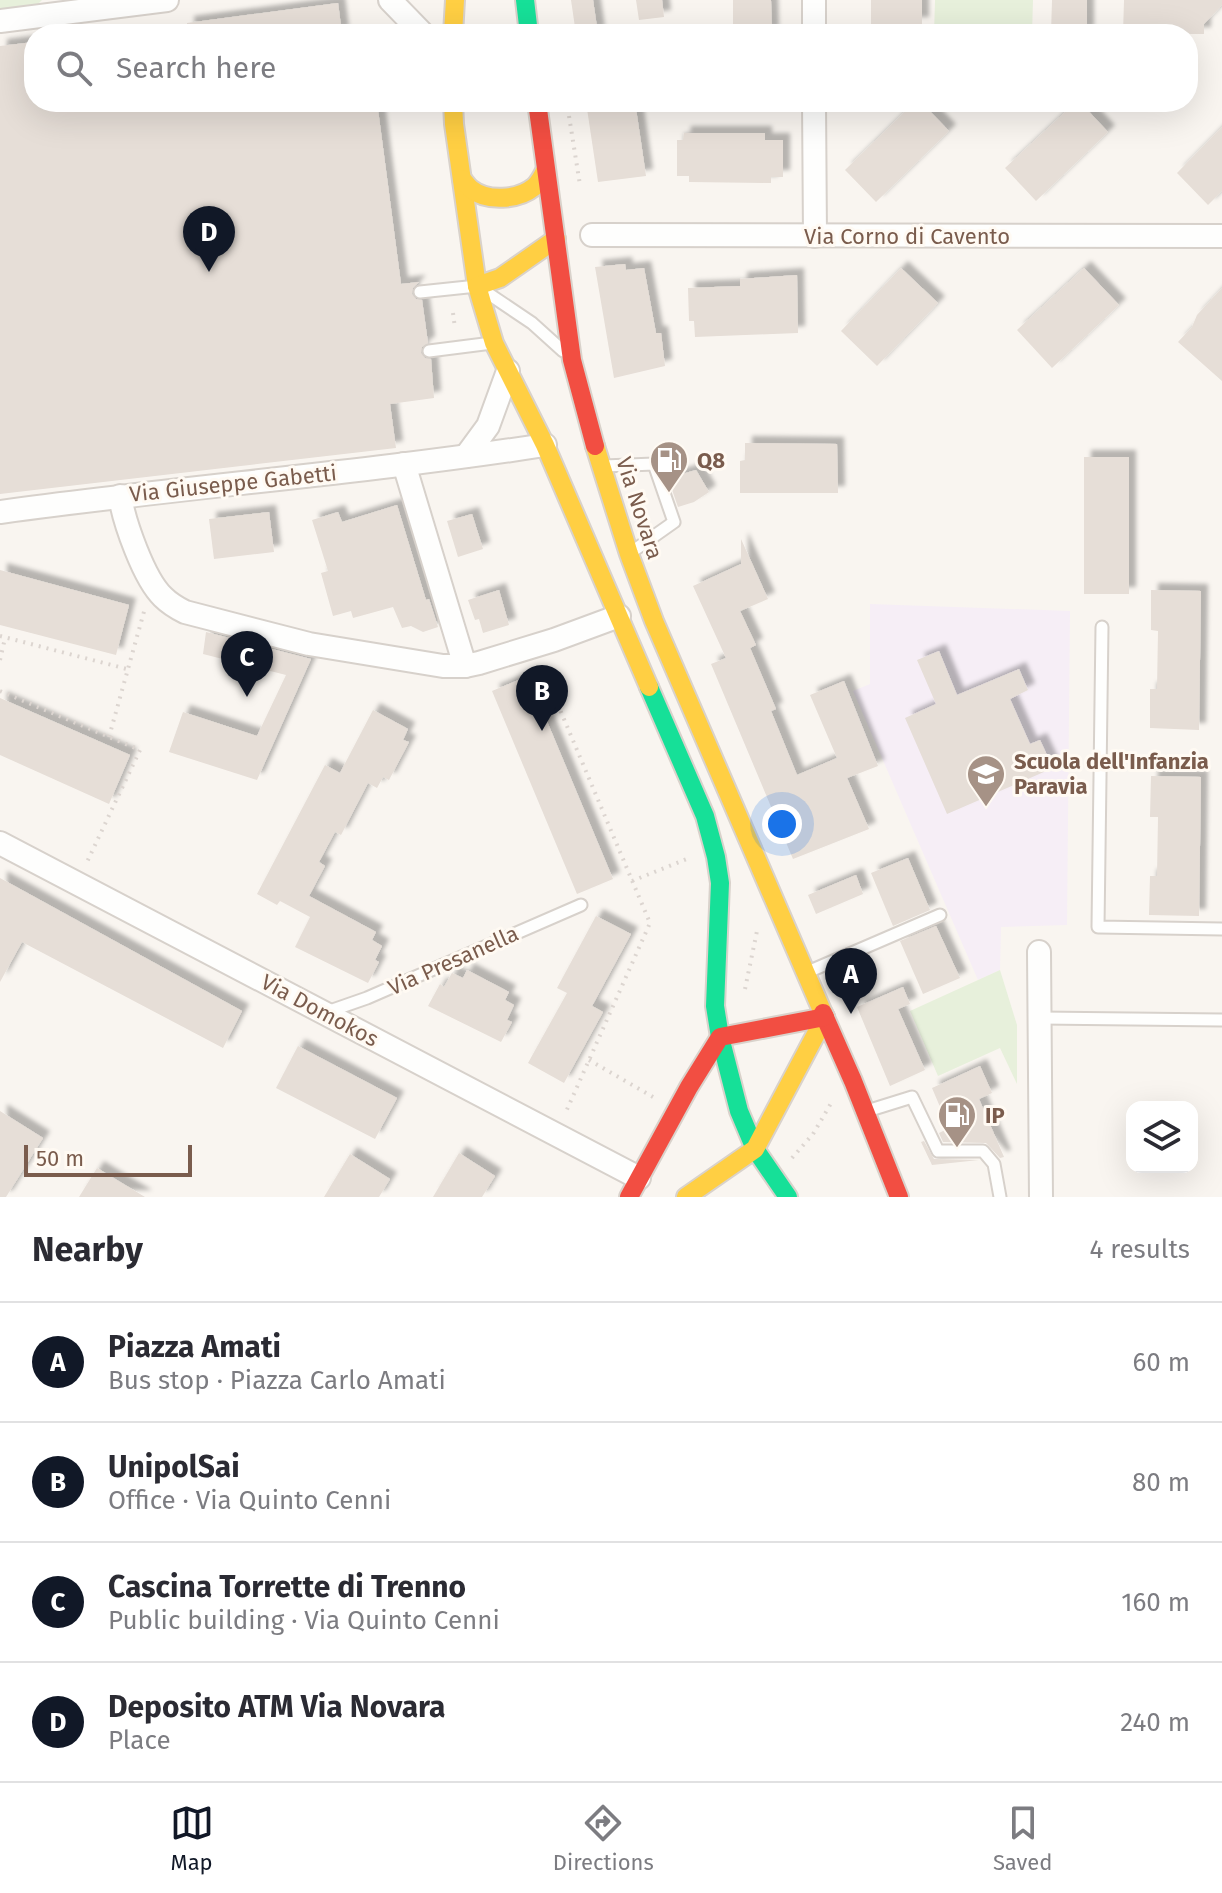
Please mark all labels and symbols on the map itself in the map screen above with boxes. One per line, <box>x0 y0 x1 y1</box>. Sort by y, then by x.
pin: D <box>183 206 235 272</box>
street label: Via Corno di Cavento <box>804 223 1010 250</box>
fuel station icon: Q8 <box>648 439 690 494</box>
place label: Q8 <box>697 447 725 474</box>
street label: Via Novara <box>610 454 669 563</box>
street label: Via Giuseppe Gabetti <box>128 459 338 508</box>
pin: C <box>221 631 273 697</box>
pin: B <box>516 665 568 731</box>
place label: Scuola dell'Infanzia Paravia <box>1014 748 1209 800</box>
school or university icon: Scuola dell'Infanzia Paravia <box>965 753 1007 808</box>
your location <box>762 804 802 844</box>
street label: Via Presanella <box>384 920 523 1001</box>
pin: A <box>825 948 877 1014</box>
street label: Via Domokos <box>256 968 383 1053</box>
fuel station icon: IP <box>936 1094 978 1149</box>
place label: IP <box>985 1102 1005 1129</box>
scale bar <box>24 1141 192 1177</box>

